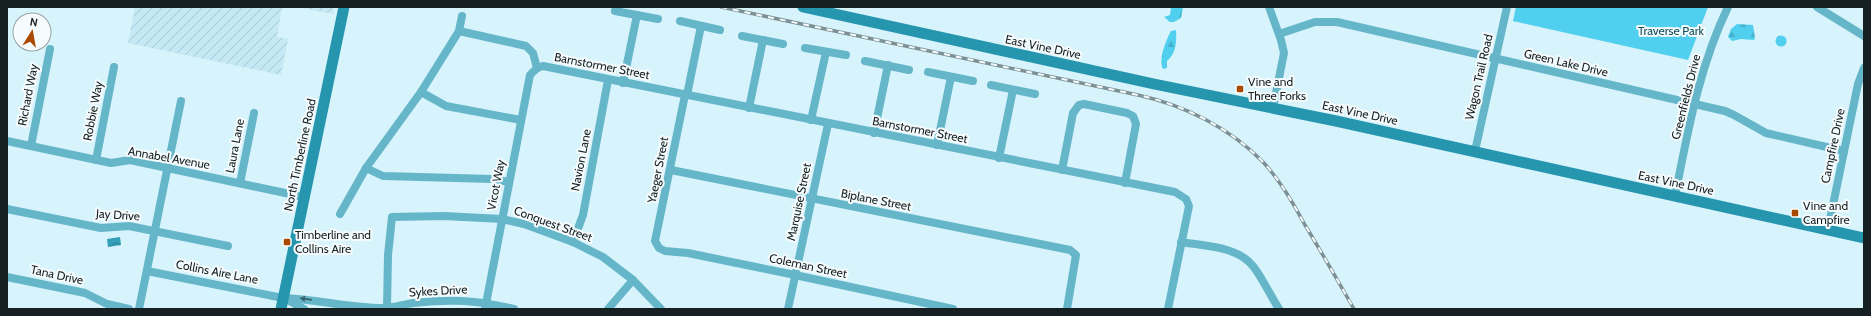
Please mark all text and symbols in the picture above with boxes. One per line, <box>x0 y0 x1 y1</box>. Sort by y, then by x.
north arrow <box>12 12 52 52</box>
text: N <box>29 15 39 30</box>
park label: Traverse Park <box>1638 23 1705 38</box>
street label: East Vine Drive <box>1004 31 1082 62</box>
street label: Wagon Trail Road <box>1461 33 1496 121</box>
street label: Green Lake Drive <box>1523 46 1610 79</box>
street label: Barnstormer Street <box>553 49 651 82</box>
street label: Greenfields Drive <box>1668 53 1703 141</box>
street label: Richard Way <box>14 63 41 127</box>
place label: Vine and Three Forks <box>1248 74 1306 103</box>
street label: Robbie Way <box>79 80 106 142</box>
marker: Vine and Three Forks <box>1235 84 1245 94</box>
street label: North Timberline Road <box>280 97 319 213</box>
street label: East Vine Drive <box>1321 97 1399 128</box>
street label: Campfire Drive <box>1817 107 1848 185</box>
street label: Barnstormer Street <box>871 113 969 146</box>
street label: Laura Lane <box>222 118 247 174</box>
street label: Navion Lane <box>567 128 594 192</box>
street label: Yaeger Street <box>644 135 671 205</box>
street label: Annabel Avenue <box>127 143 211 172</box>
street label: Vicot Way <box>483 158 508 212</box>
street label: Marquise Street <box>783 162 814 242</box>
street label: East Vine Drive <box>1637 167 1715 198</box>
street label: Biplane Street <box>840 185 913 214</box>
place label: Vine and Campfire <box>1803 198 1850 227</box>
street label: Conquest Street <box>512 202 594 245</box>
street label: Jay Drive <box>94 205 141 224</box>
marker: Vine and Campfire <box>1790 208 1800 218</box>
place label: Timberline and Collins Aire <box>295 227 371 256</box>
marker: Timberline and Collins Aire <box>282 237 292 247</box>
street label: Coleman Street <box>768 250 848 281</box>
street label: Collins Aire Lane <box>175 256 259 287</box>
street label: Tana Drive <box>29 262 85 287</box>
street label: Sykes Drive <box>408 281 468 300</box>
one-way arrow <box>300 296 312 302</box>

